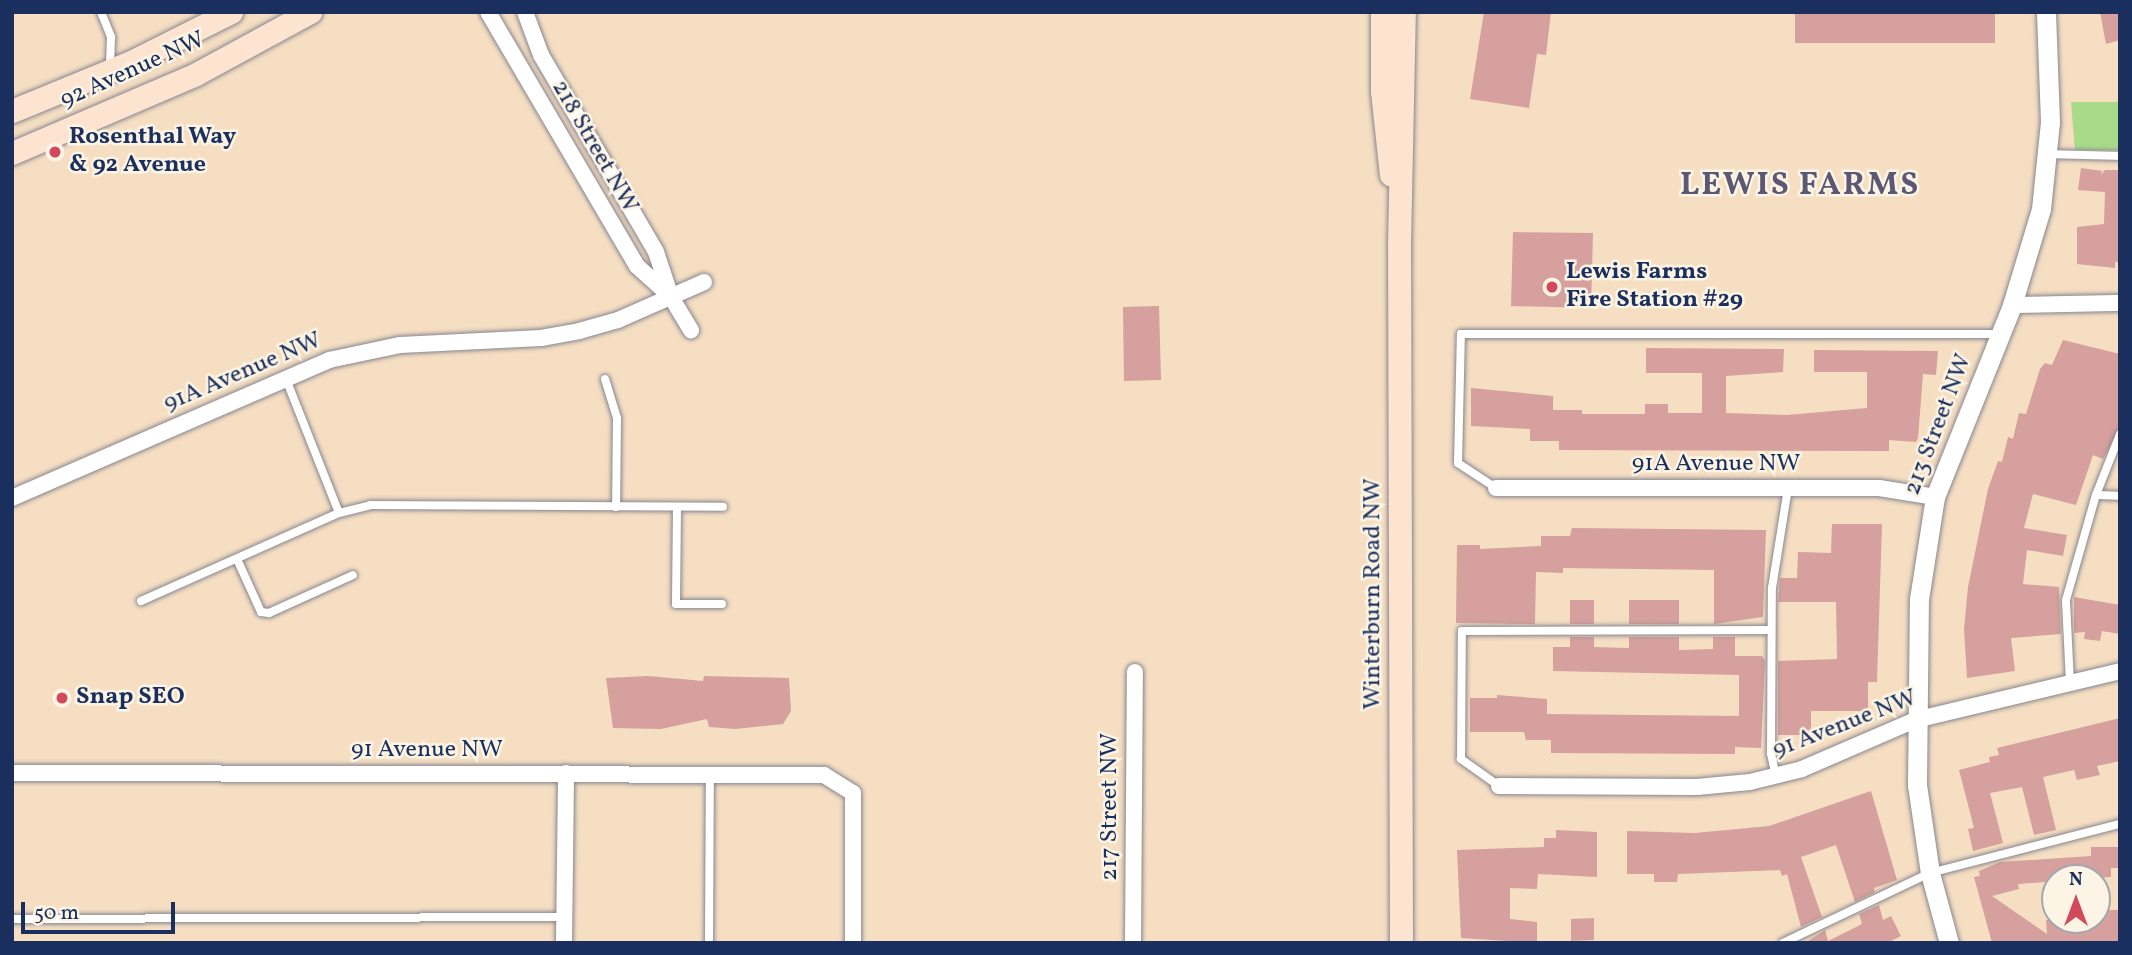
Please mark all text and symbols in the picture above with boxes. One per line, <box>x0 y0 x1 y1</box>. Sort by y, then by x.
street label: 92 Avenue NW <box>56 26 210 116</box>
street label: 218 Street NW <box>544 75 644 219</box>
place label: Rosenthal Way & 92 Avenue <box>69 124 237 180</box>
marker: Rosenthal Way & 92 Avenue <box>47 144 63 160</box>
district label: LEWIS FARMS <box>1681 167 1919 205</box>
place label: Lewis Farms Fire Station #29 <box>1566 259 1743 315</box>
marker: Lewis Farms Fire Station #29 <box>1544 279 1560 295</box>
street label: 91A Avenue NW <box>160 327 326 419</box>
street label: 213 Street NW <box>1899 350 1979 500</box>
street label: 91A Avenue NW <box>1632 451 1800 479</box>
street label: Winterburn Road NW <box>1360 478 1388 710</box>
place label: Snap SEO <box>76 684 185 712</box>
street label: 91 Avenue NW <box>1769 684 1921 766</box>
marker: Snap SEO <box>54 690 70 706</box>
street label: 217 Street NW <box>1097 733 1125 881</box>
street label: 91 Avenue NW <box>351 737 503 765</box>
north arrow <box>2041 864 2111 934</box>
text: N <box>2069 867 2083 893</box>
scale bar <box>24 888 178 932</box>
text: 50 m <box>34 899 79 928</box>

